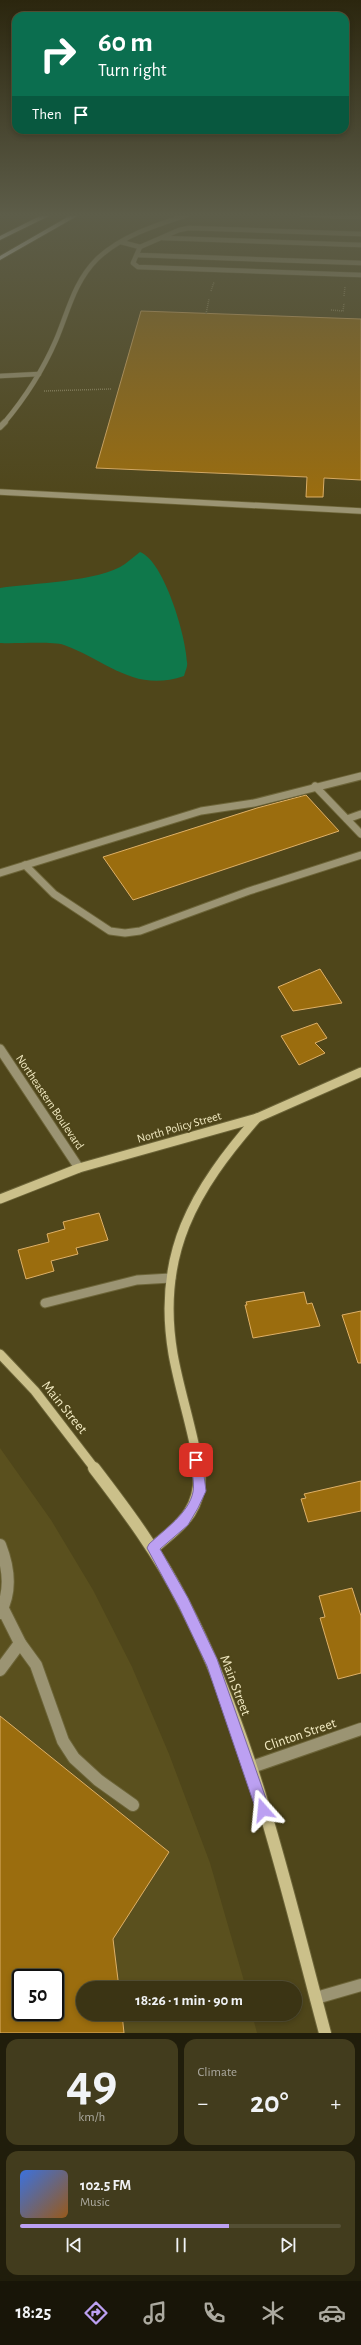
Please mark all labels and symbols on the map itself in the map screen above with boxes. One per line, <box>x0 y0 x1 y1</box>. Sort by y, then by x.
street label: Northeastern Boulevard <box>14 1052 86 1152</box>
street label: North Policy Street <box>135 1109 223 1146</box>
street label: Main Street <box>39 1379 90 1437</box>
pin <box>179 1443 213 1477</box>
street label: Main Street <box>217 1653 253 1718</box>
street label: Clinton Street <box>263 1716 338 1754</box>
position arrow <box>242 1789 284 1831</box>
speed limit sign: 50 <box>12 1969 64 2021</box>

